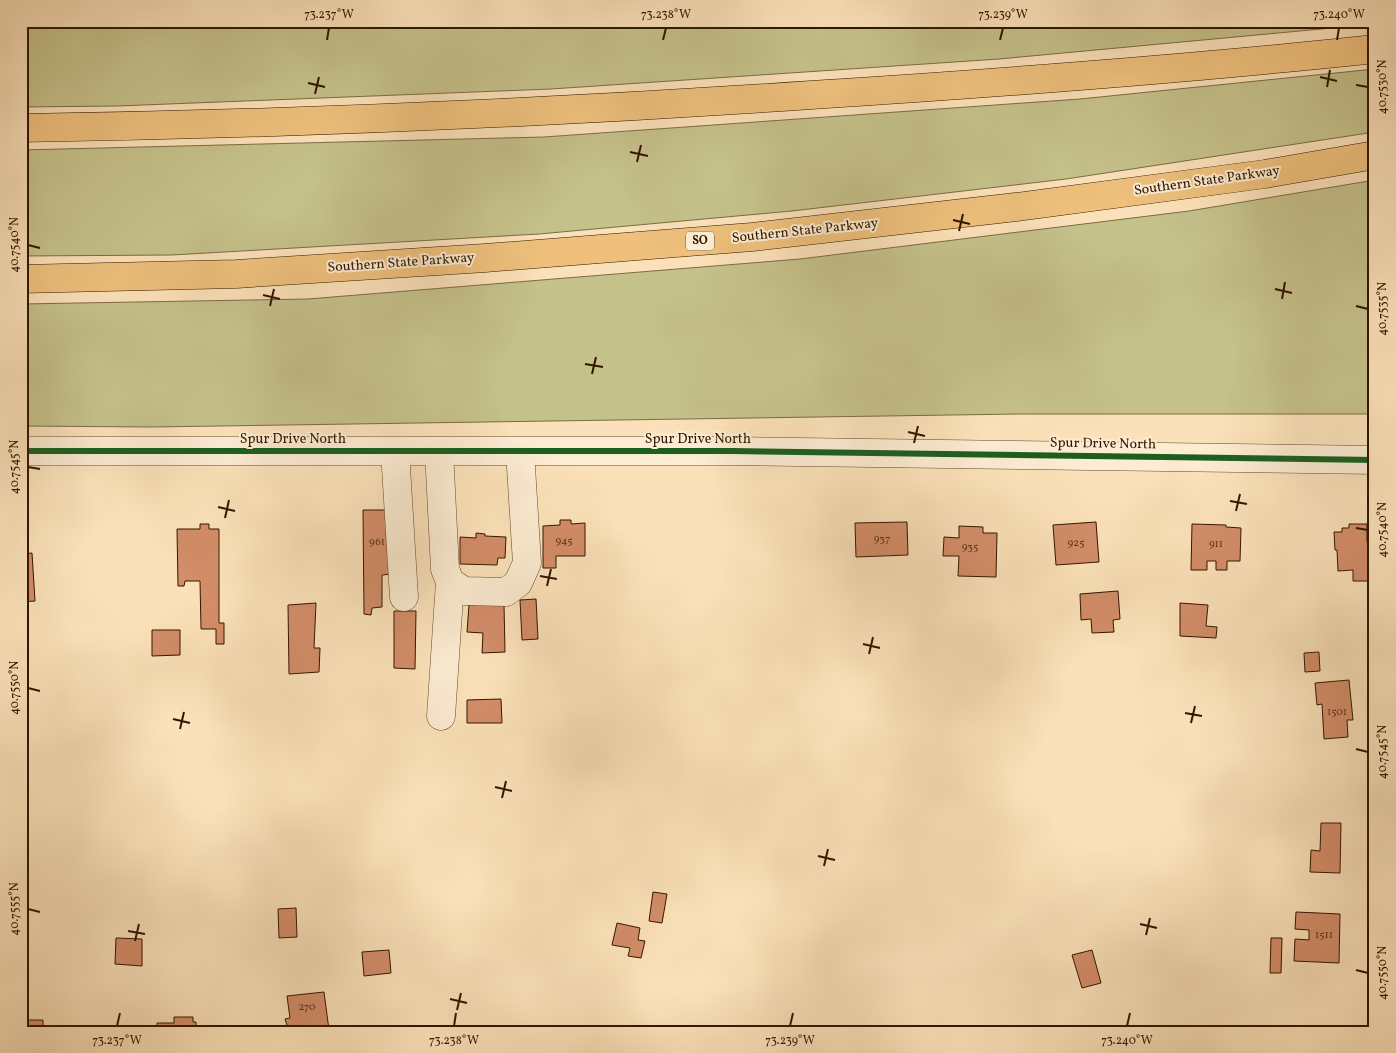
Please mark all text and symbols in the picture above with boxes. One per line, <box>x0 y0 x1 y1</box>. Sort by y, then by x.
text: 73.237°W <box>304 7 354 23</box>
text: 73.238°W <box>641 7 691 23</box>
text: 73.239°W <box>978 7 1028 23</box>
text: 73.240°W <box>1313 7 1365 23</box>
text: 40.7530°N <box>1375 60 1391 114</box>
street label: Southern State Parkway <box>1133 161 1282 201</box>
street label: Southern State Parkway <box>731 214 880 248</box>
text: 40.7540°N <box>7 217 23 273</box>
road number: SO <box>686 232 714 250</box>
street label: Southern State Parkway <box>327 248 475 278</box>
text: 40.7535°N <box>1375 282 1391 336</box>
street label: Spur Drive North <box>240 430 346 449</box>
street label: Spur Drive North <box>645 430 751 449</box>
street label: Spur Drive North <box>1050 434 1156 454</box>
text: 40.7545°N <box>7 440 23 494</box>
text: 40.7540°N <box>1375 502 1391 558</box>
house number: 937 <box>874 532 890 547</box>
house number: 945 <box>556 534 572 549</box>
house number: 961 <box>369 535 385 550</box>
house number: 925 <box>1068 536 1084 551</box>
house number: 911 <box>1209 537 1223 552</box>
house number: 935 <box>962 540 978 555</box>
text: 40.7550°N <box>7 661 23 715</box>
house number: 1501 <box>1327 705 1347 720</box>
text: 40.7545°N <box>1375 725 1391 779</box>
text: 40.7555°N <box>7 882 23 936</box>
house number: 1511 <box>1315 928 1333 943</box>
text: 40.7550°N <box>1375 946 1391 1000</box>
house number: 270 <box>298 1000 316 1015</box>
text: 73.237°W <box>92 1033 142 1049</box>
text: 73.238°W <box>429 1033 479 1049</box>
text: 73.239°W <box>765 1033 815 1049</box>
text: 73.240°W <box>1101 1033 1153 1049</box>

